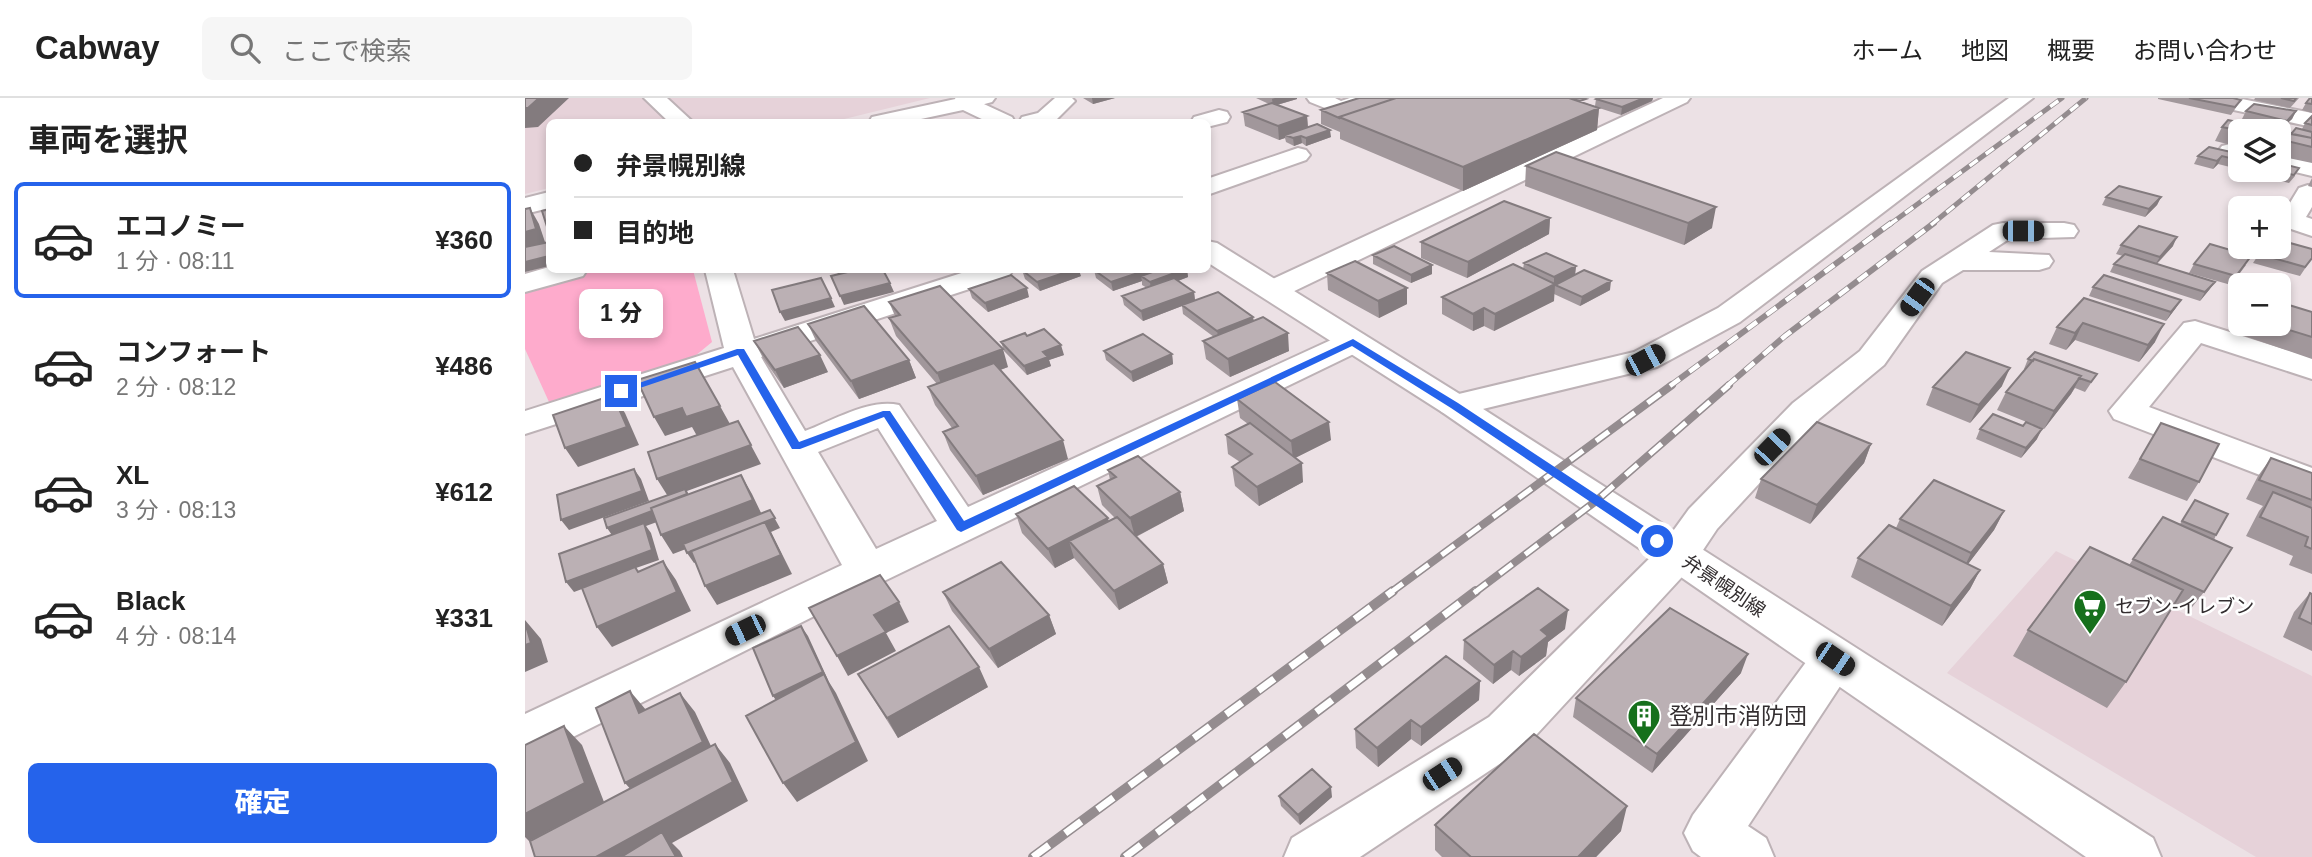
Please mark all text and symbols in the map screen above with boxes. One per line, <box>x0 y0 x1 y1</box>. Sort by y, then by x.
search box <box>202 17 692 80</box>
text: Cabway <box>35 29 160 66</box>
icon: search <box>226 29 264 67</box>
text: ここで検索 <box>282 36 412 66</box>
text: ホーム <box>1852 37 1923 64</box>
text: 地図 <box>1961 37 2009 64</box>
text: 概要 <box>2047 37 2095 64</box>
text: お問い合わせ <box>2133 37 2277 64</box>
map controls <box>2228 119 2291 336</box>
button: layers <box>2228 119 2291 182</box>
text: 車両を選択 <box>28 122 188 158</box>
text: 弁景幌別線 <box>616 151 746 181</box>
button: + <box>2228 196 2291 259</box>
icon: car <box>32 209 95 272</box>
text: エコノミー <box>116 211 246 241</box>
text: 目的地 <box>616 218 694 248</box>
car <box>2003 221 2045 242</box>
text: ¥360 <box>435 225 493 255</box>
text: 1 分 · 08:11 <box>116 248 234 274</box>
button: − <box>2228 273 2291 336</box>
car <box>1897 274 1938 320</box>
callout: 1 分 <box>579 289 663 338</box>
text: 1 分 <box>600 300 642 326</box>
icon: car <box>32 335 95 398</box>
text: コンフォート <box>116 337 271 367</box>
car <box>1622 341 1669 379</box>
text: ¥486 <box>435 351 493 381</box>
text: 2 分 · 08:12 <box>116 374 236 400</box>
route end <box>605 375 637 407</box>
car <box>1750 425 1795 469</box>
text: XL <box>116 460 149 490</box>
icon: car <box>32 461 95 524</box>
text: ¥612 <box>435 477 493 507</box>
text: 3 分 · 08:13 <box>116 497 236 523</box>
route start <box>1641 525 1673 557</box>
street label: 弁景幌別線 <box>1679 551 1769 621</box>
text: Black <box>116 586 185 616</box>
icon: car <box>32 587 95 650</box>
supermarket icon: セブン-イレブン <box>2071 587 2109 636</box>
place label: セブン-イレブン <box>2115 596 2254 617</box>
text: ¥331 <box>435 603 493 633</box>
car <box>722 611 769 649</box>
text: 4 分 · 08:14 <box>116 623 236 649</box>
car <box>1812 639 1859 679</box>
building icon: 登別市消防団 <box>1625 697 1663 746</box>
place label: 登別市消防団 <box>1669 703 1807 729</box>
car <box>1419 754 1466 794</box>
button: 確定 <box>28 763 497 843</box>

